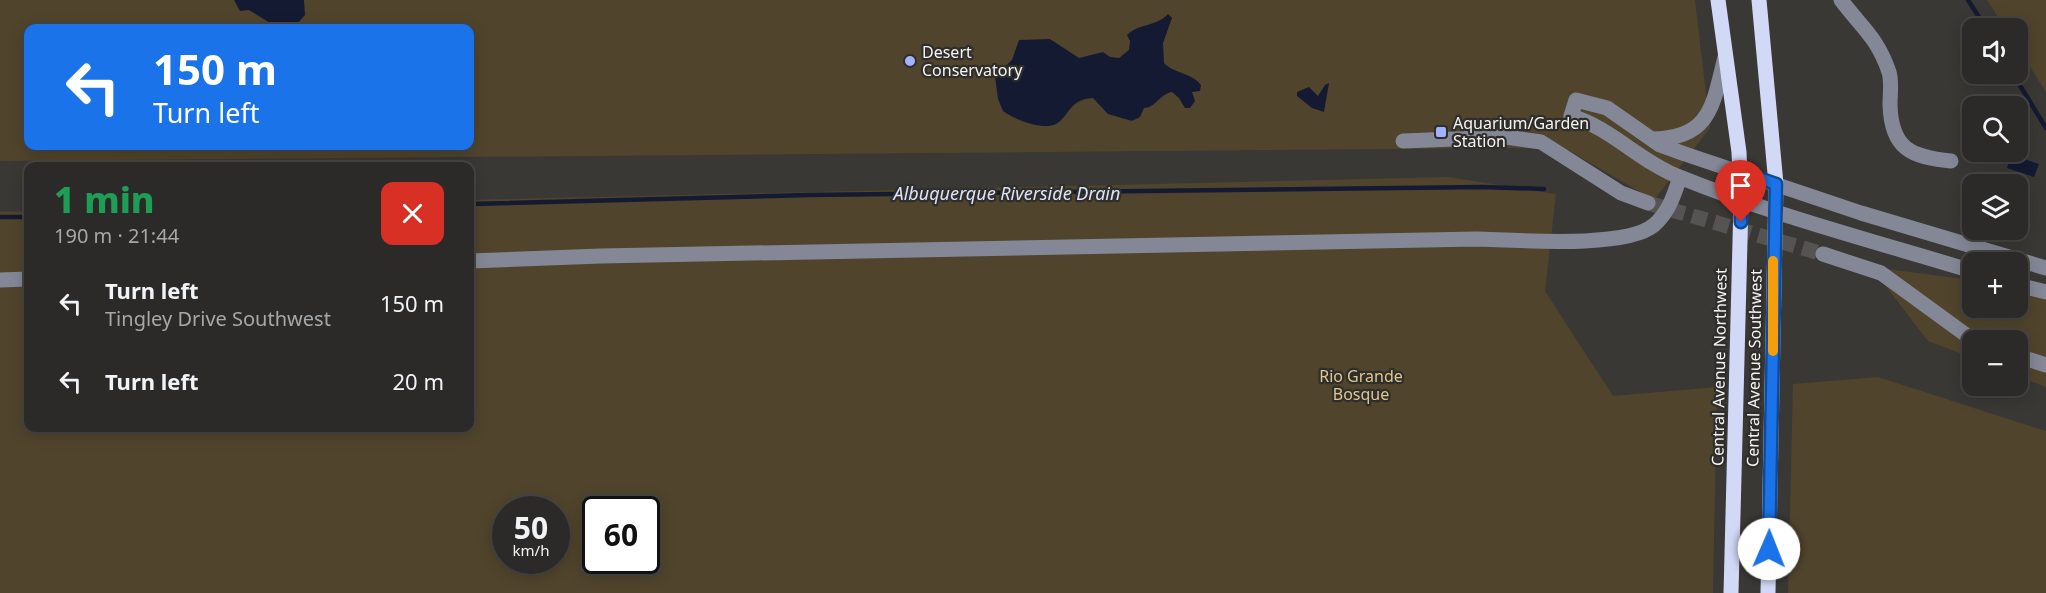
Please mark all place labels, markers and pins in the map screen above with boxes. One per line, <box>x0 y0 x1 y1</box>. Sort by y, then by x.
place label: Desert Conservatory <box>922 41 1023 81</box>
marker: Desert Conservatory <box>903 54 917 68</box>
place label: Aquarium/Garden Station <box>1453 112 1589 152</box>
marker: Aquarium/Garden Station <box>1434 125 1448 139</box>
pin <box>1715 160 1766 222</box>

